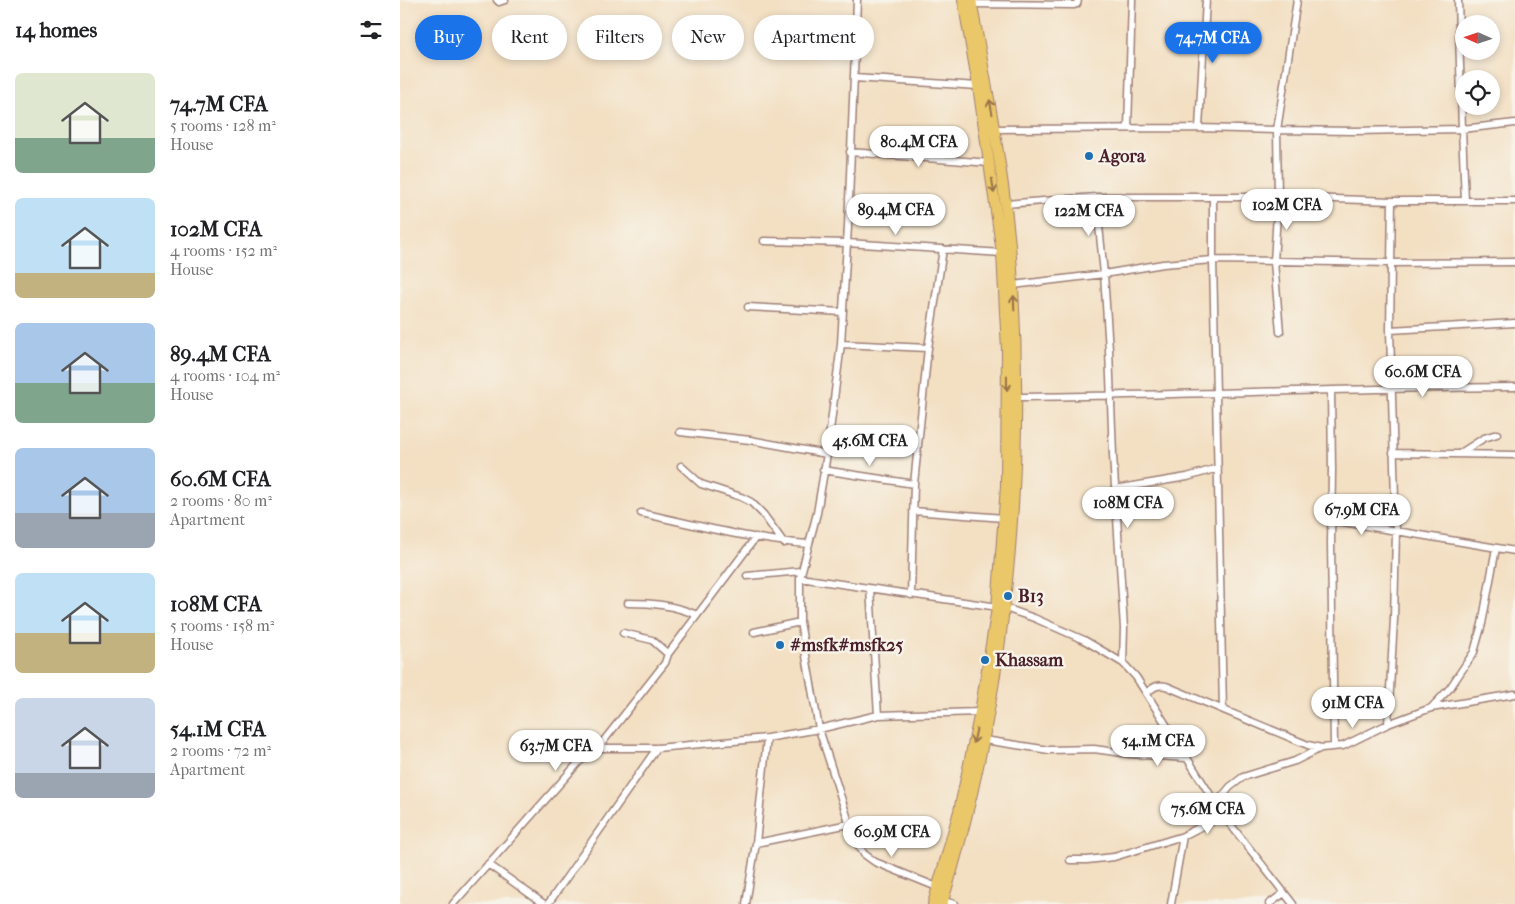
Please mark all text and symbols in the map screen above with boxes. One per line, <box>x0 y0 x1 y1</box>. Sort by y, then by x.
chip: Buy <box>415 15 482 60</box>
chip: Rent <box>492 15 567 60</box>
chip: Filters <box>577 15 662 60</box>
chip: New <box>672 15 744 60</box>
chip: Apartment <box>754 15 874 60</box>
north arrow <box>1455 15 1500 60</box>
map controls <box>1455 15 1500 115</box>
icon: filters <box>357 16 385 44</box>
text: 14 homes <box>15 18 97 42</box>
pin: 74.7M CFA <box>1156 22 1270 64</box>
text: 74.7M CFA <box>1176 28 1250 47</box>
button: locate <box>1455 70 1500 115</box>
text: 74.7M CFA <box>170 92 268 116</box>
icon: home <box>55 93 115 153</box>
one-way arrow <box>986 99 995 115</box>
text: 5 rooms · 128 m² <box>170 116 276 135</box>
pin: 80.4M CFA <box>862 126 976 168</box>
text: 80.4M CFA <box>880 132 958 151</box>
text: House <box>170 135 213 154</box>
place label: Agora <box>1098 146 1146 167</box>
marker: Agora <box>1083 150 1095 162</box>
one-way arrow <box>988 178 998 194</box>
pin: 102M CFA <box>1235 188 1339 231</box>
pin: 89.4M CFA <box>839 194 953 236</box>
pin: 122M CFA <box>1037 194 1141 237</box>
text: 102M CFA <box>1252 195 1322 214</box>
text: 89.4M CFA <box>858 200 934 219</box>
text: 122M CFA <box>1054 201 1124 220</box>
text: 102M CFA <box>170 217 262 241</box>
icon: home <box>55 218 115 278</box>
text: 4 rooms · 152 m² <box>170 241 277 260</box>
text: House <box>170 260 213 279</box>
one-way arrow <box>1009 295 1018 311</box>
text: 89.4M CFA <box>170 342 271 366</box>
icon: home <box>55 343 115 403</box>
pin: 60.6M CFA <box>1366 356 1480 398</box>
text: 60.6M CFA <box>1385 362 1461 381</box>
text: 4 rooms · 104 m² <box>170 366 280 385</box>
one-way arrow <box>1002 374 1012 391</box>
text: House <box>170 385 213 404</box>
pin: 45.6M CFA <box>813 424 927 467</box>
text: 45.6M CFA <box>832 431 908 450</box>
text: 60.6M CFA <box>170 467 271 491</box>
icon: home <box>55 468 115 528</box>
pin: 108M CFA <box>1076 486 1180 529</box>
text: 2 rooms · 80 m² <box>170 491 272 510</box>
text: 108M CFA <box>1093 493 1163 512</box>
pin: 67.9M CFA <box>1305 494 1419 536</box>
text: 67.9M CFA <box>1325 500 1399 519</box>
text: Apartment <box>170 510 245 529</box>
place label: B13 <box>1018 586 1044 607</box>
marker: B13 <box>1002 590 1014 602</box>
text: 108M CFA <box>170 592 262 616</box>
icon: home <box>55 593 115 653</box>
text: 5 rooms · 158 m² <box>170 616 274 635</box>
text: House <box>170 635 213 654</box>
place label: #msfk#msfk25 <box>790 635 904 656</box>
marker: #msfk#msfk25 <box>774 639 786 651</box>
place label: Khassam <box>995 650 1064 671</box>
marker: Khassam <box>979 654 991 666</box>
pin: 91M CFA <box>1307 686 1399 729</box>
text: 91M CFA <box>1322 693 1384 712</box>
text: 54.1M CFA <box>170 717 266 741</box>
icon: home <box>55 718 115 778</box>
pin: 54.1M CFA <box>1101 724 1215 767</box>
one-way arrow <box>970 727 979 743</box>
pin: 63.7M CFA <box>499 730 613 772</box>
text: 54.1M CFA <box>1121 731 1195 750</box>
text: 63.7M CFA <box>520 736 592 755</box>
text: 2 rooms · 72 m² <box>170 741 271 760</box>
text: Apartment <box>170 760 245 779</box>
pin: 75.6M CFA <box>1151 792 1265 835</box>
text: 75.6M CFA <box>1171 799 1245 818</box>
pin: 60.9M CFA <box>835 816 949 858</box>
text: 60.9M CFA <box>854 822 930 841</box>

